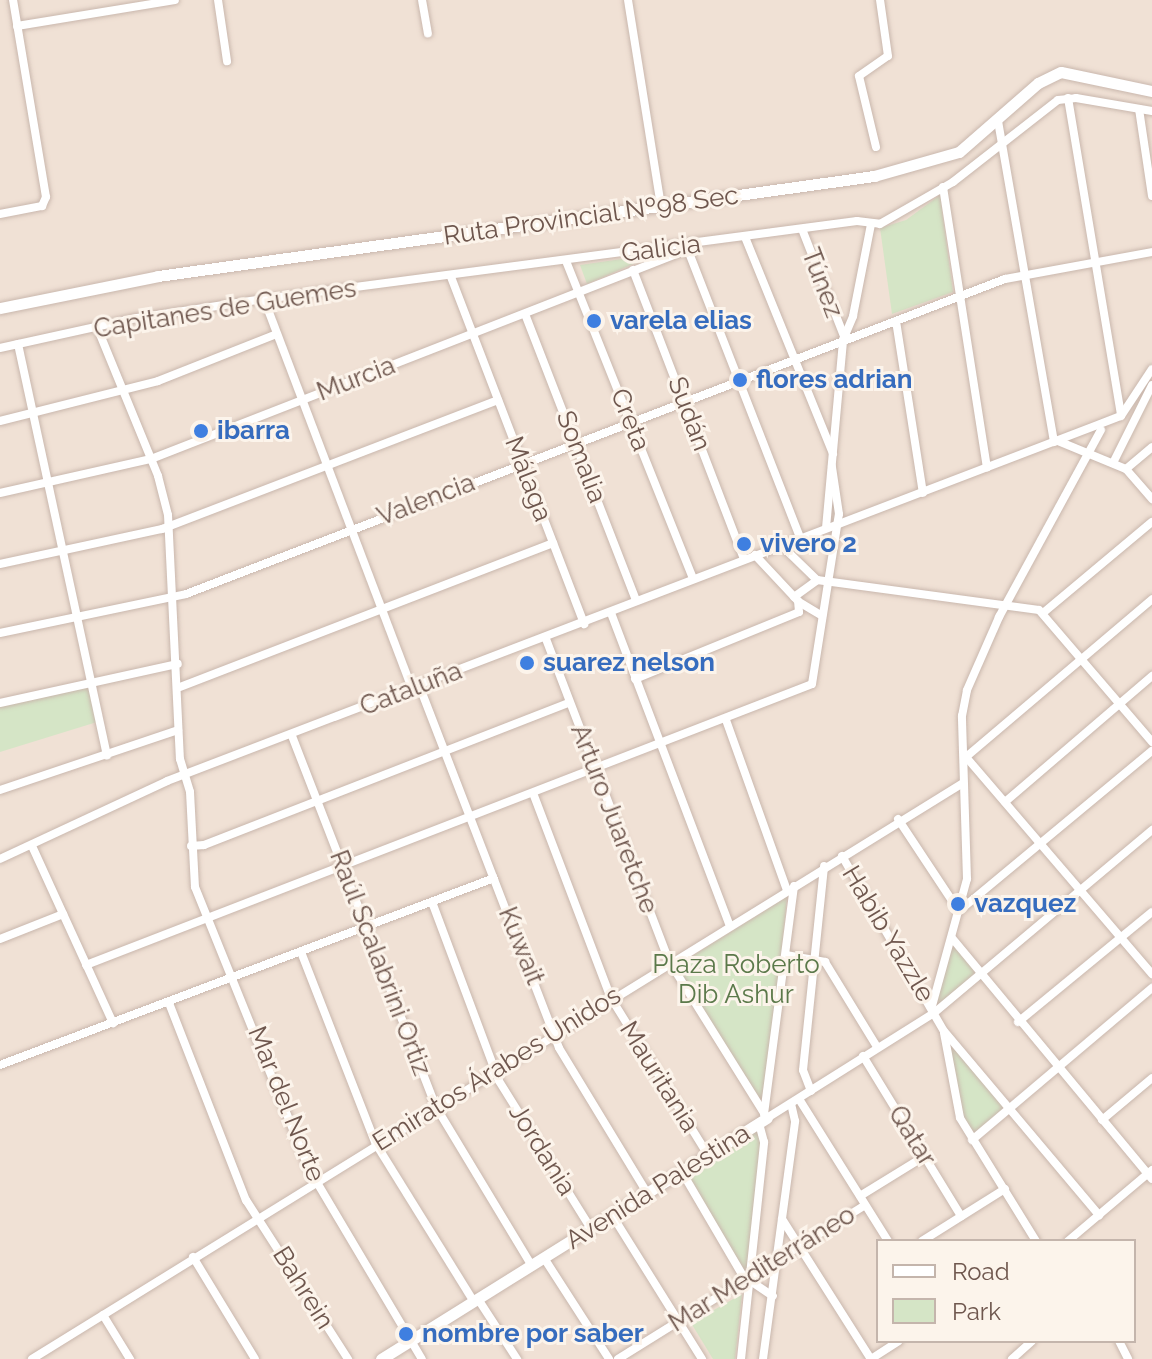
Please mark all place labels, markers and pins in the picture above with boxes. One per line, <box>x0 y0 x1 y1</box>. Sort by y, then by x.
place label: varela elias <box>610 305 752 337</box>
marker: varela elias <box>585 312 603 330</box>
place label: flores adrian <box>756 364 912 396</box>
marker: flores adrian <box>731 371 749 389</box>
place label: ibarra <box>217 415 290 447</box>
marker: ibarra <box>192 422 210 440</box>
place label: vivero 2 <box>760 528 857 560</box>
marker: vivero 2 <box>735 535 753 553</box>
place label: suarez nelson <box>543 647 715 679</box>
marker: suarez nelson <box>518 654 536 672</box>
place label: vazquez <box>974 888 1076 920</box>
marker: vazquez <box>949 895 967 913</box>
place label: nombre por saber <box>422 1318 644 1350</box>
marker: nombre por saber <box>397 1325 415 1343</box>

